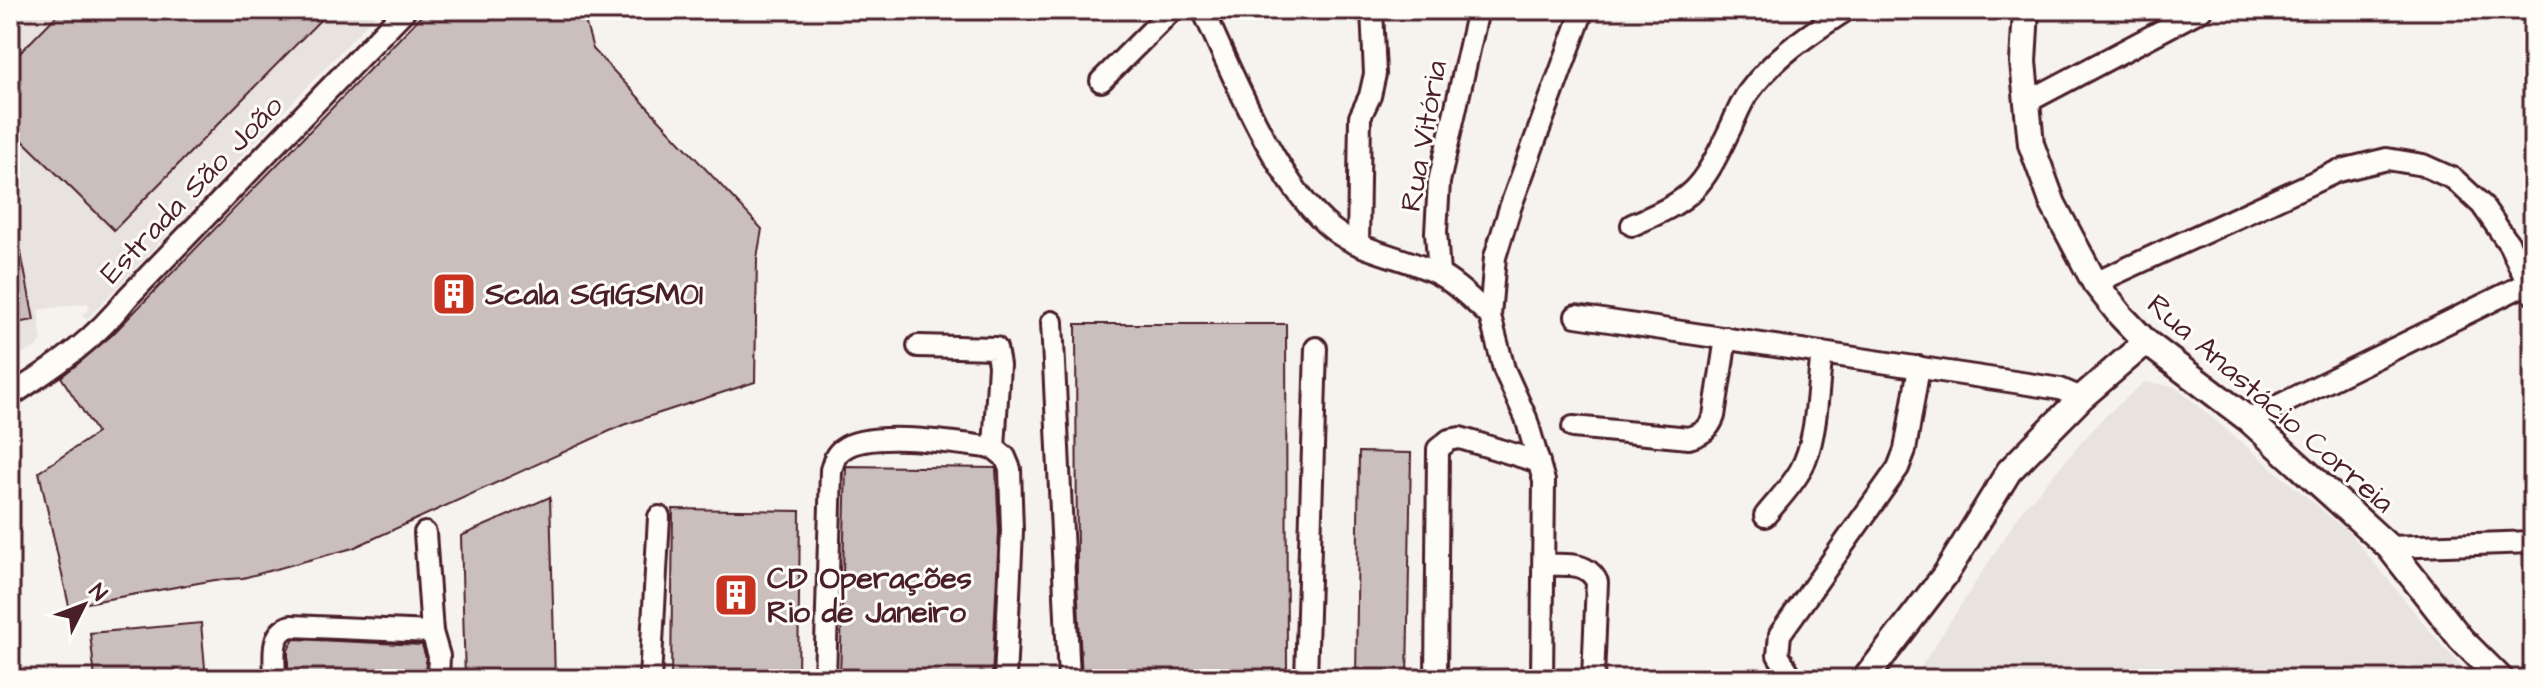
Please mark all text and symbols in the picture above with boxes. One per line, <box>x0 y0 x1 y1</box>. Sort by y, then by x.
street label: Rua Vitória <box>1390 57 1458 215</box>
street label: Estrada São João <box>91 86 293 293</box>
building icon: Scala SGIGSM01 <box>430 270 478 318</box>
place label: Scala SGIGSM01 <box>484 274 703 316</box>
street label: Rua Anastácio Correia <box>2138 284 2403 523</box>
place label: CD Operações Rio de Janeiro <box>767 558 972 634</box>
north arrow <box>44 565 124 645</box>
building icon: CD Operações Rio de Janeiro <box>712 571 760 619</box>
text: N <box>82 577 114 608</box>

